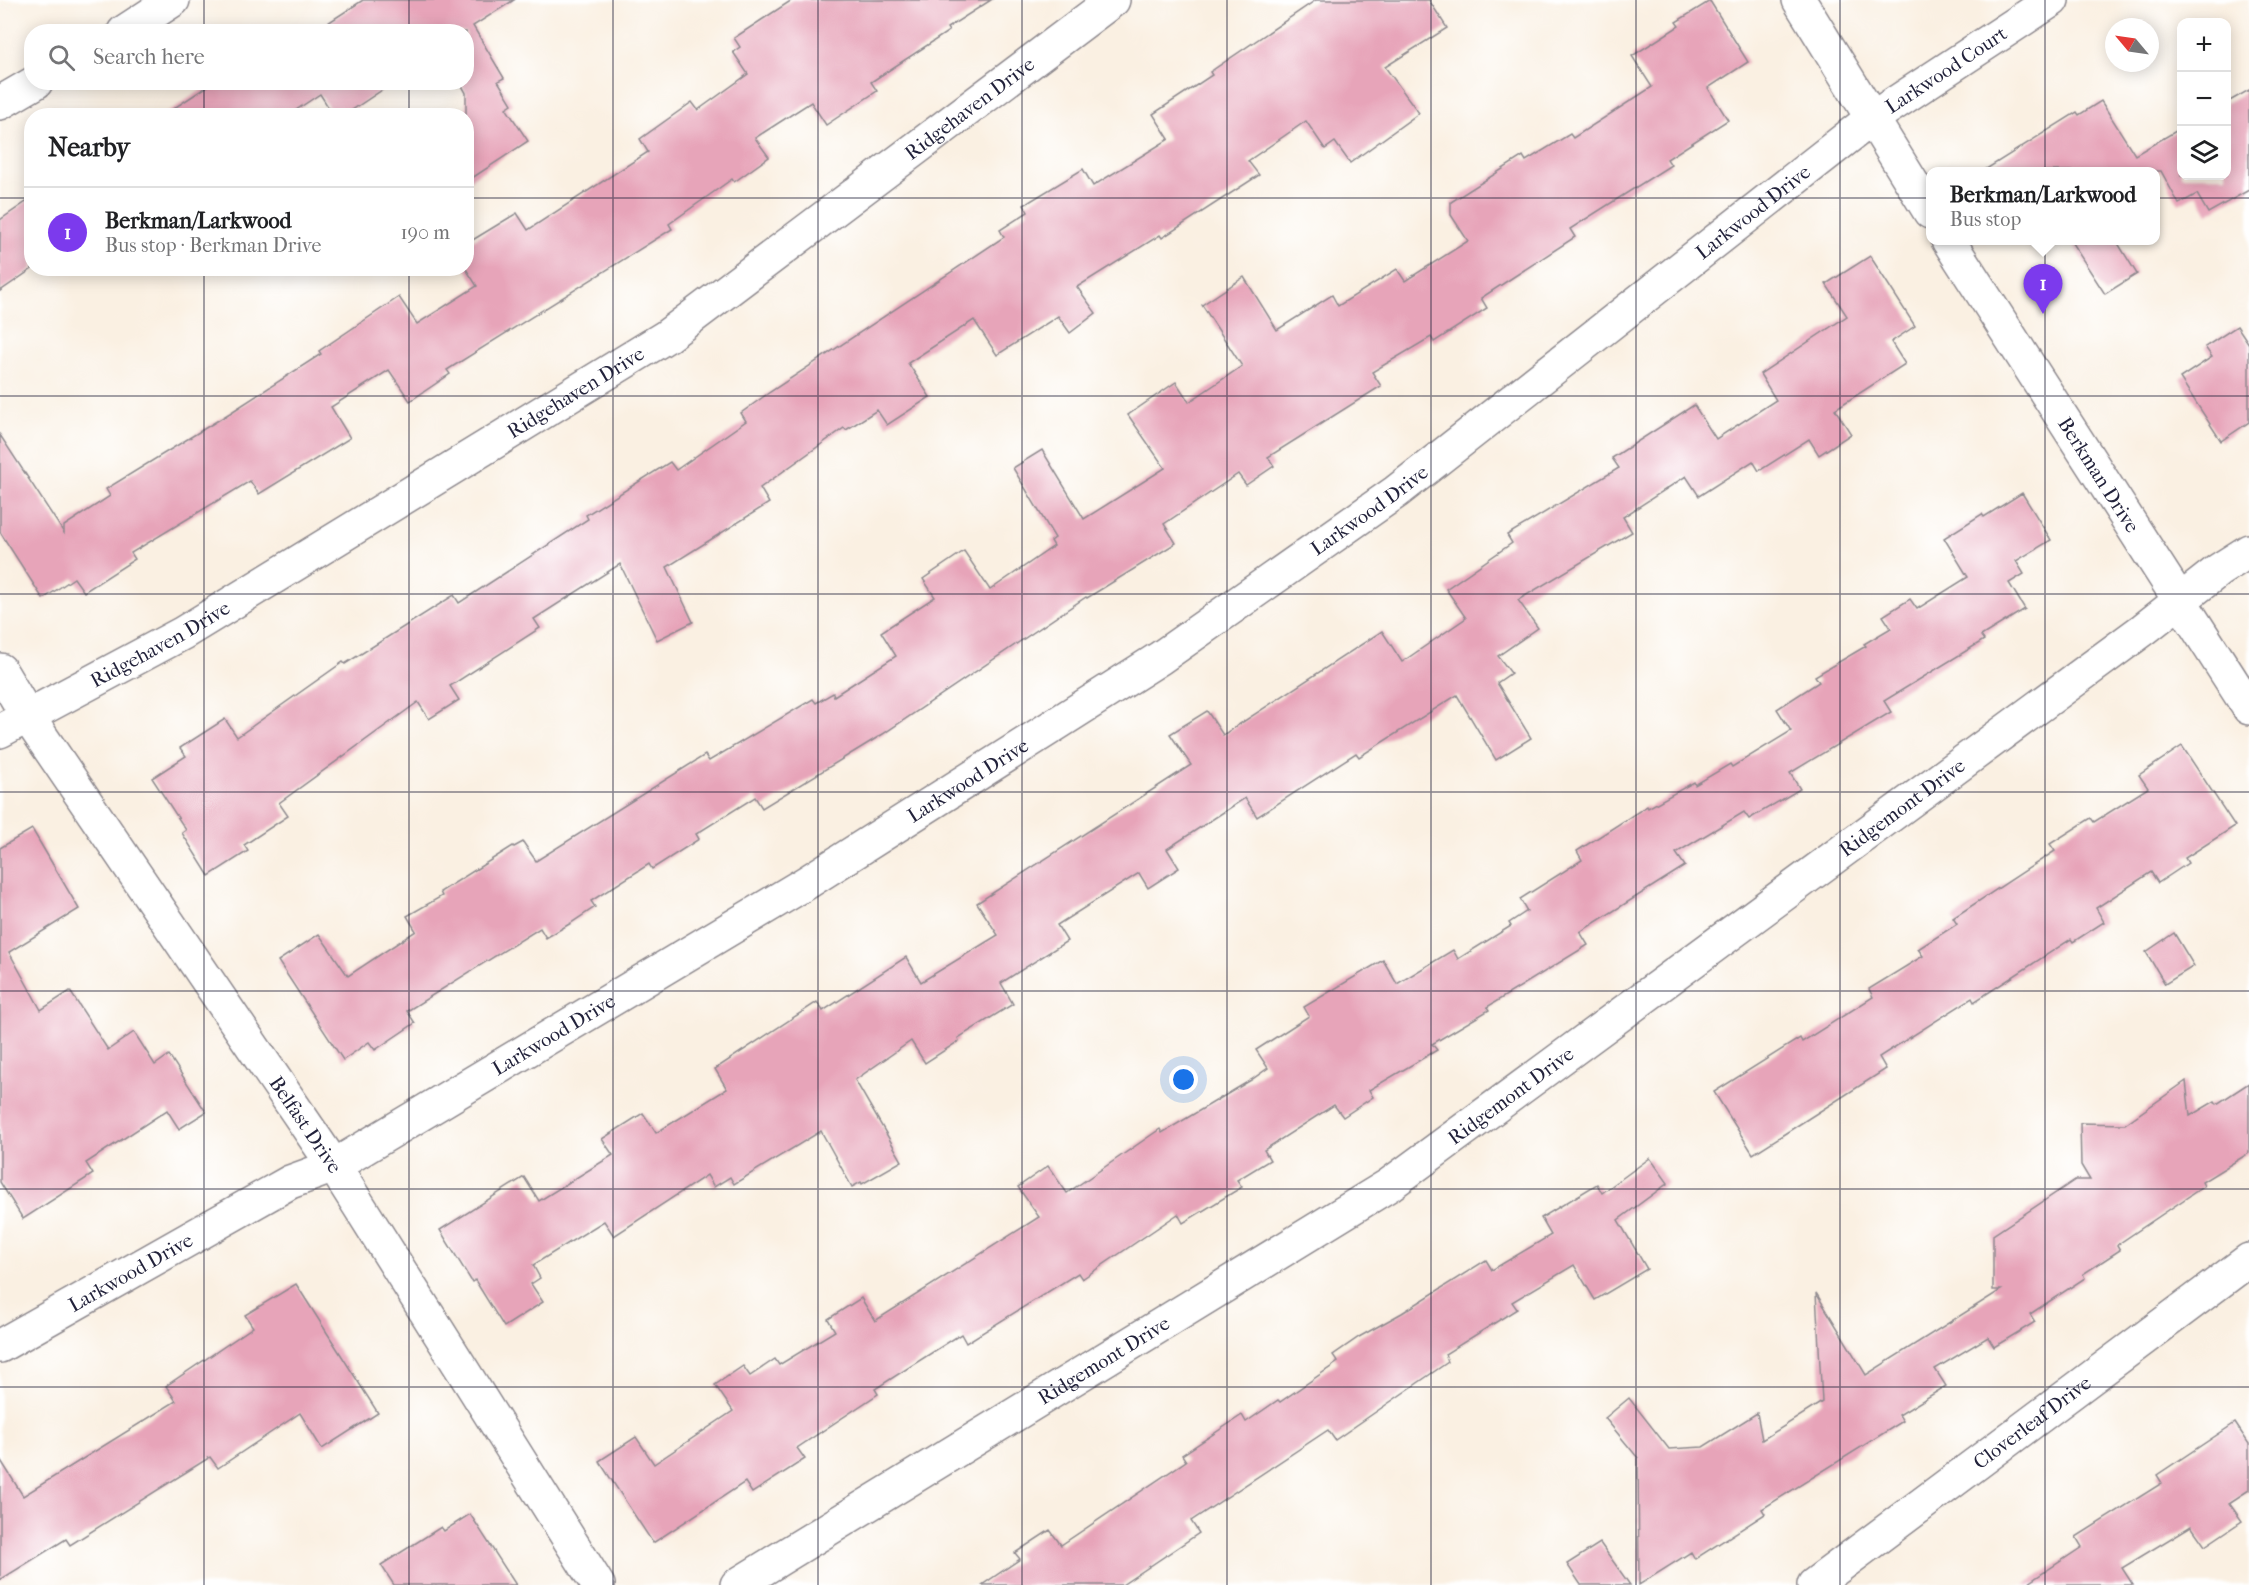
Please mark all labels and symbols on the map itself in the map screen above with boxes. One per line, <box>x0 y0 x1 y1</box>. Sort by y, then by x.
north arrow <box>2105 18 2159 72</box>
street label: Larkwood Court <box>1881 22 2011 118</box>
street label: Ridgehaven Drive <box>900 52 1039 165</box>
street label: Larkwood Drive <box>1691 160 1815 264</box>
pin: 1 <box>2024 264 2062 314</box>
street label: Ridgehaven Drive <box>503 342 648 443</box>
street label: Berkman Drive <box>2053 413 2144 537</box>
street label: Larkwood Drive <box>1306 460 1433 560</box>
street label: Ridgehaven Drive <box>86 596 234 693</box>
street label: Larkwood Drive <box>903 734 1033 828</box>
street label: Ridgemont Drive <box>1835 754 1970 861</box>
street label: Larkwood Drive <box>488 989 619 1080</box>
street label: Ridgemont Drive <box>1444 1042 1578 1150</box>
your location <box>1169 1065 1198 1094</box>
street label: Belfast Drive <box>264 1072 347 1177</box>
street label: Larkwood Drive <box>65 1228 197 1317</box>
street label: Ridgemont Drive <box>1034 1311 1174 1410</box>
street label: Cloverleaf Drive <box>1969 1371 2096 1474</box>

